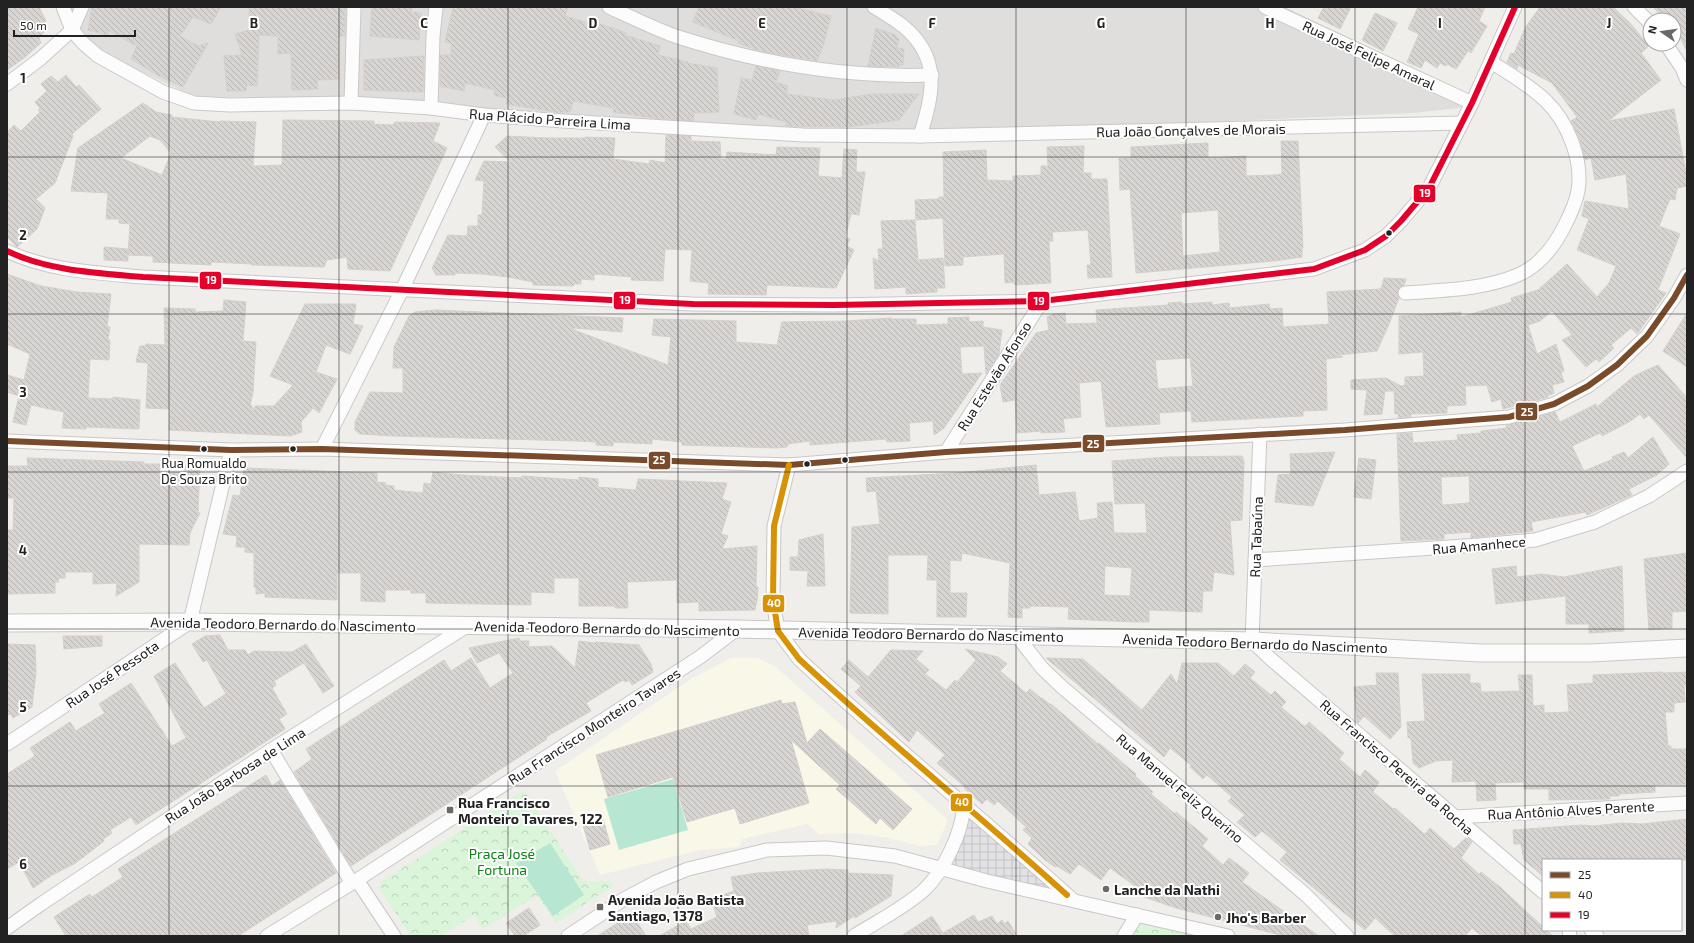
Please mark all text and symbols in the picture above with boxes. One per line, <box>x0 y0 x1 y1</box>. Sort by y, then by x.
scale bar <box>14 12 135 38</box>
north arrow <box>1642 12 1682 52</box>
text: B <box>250 15 258 31</box>
text: C <box>420 15 428 31</box>
text: D <box>589 15 598 31</box>
text: E <box>758 15 766 31</box>
text: F <box>928 15 936 31</box>
text: G <box>1097 15 1105 31</box>
text: H <box>1266 15 1275 31</box>
text: I <box>1438 15 1442 31</box>
text: J <box>1607 15 1611 31</box>
street label: Rua José Felipe Amaral <box>1300 17 1439 94</box>
text: 50 m <box>20 18 47 32</box>
text: N <box>1645 24 1659 35</box>
text: 1 <box>20 70 26 86</box>
street label: Rua Plácido Parreira Lima <box>469 105 631 133</box>
street label: Rua João Gonçalves de Morais <box>1096 120 1286 141</box>
line badge: 19 <box>1413 184 1436 203</box>
text: 19 <box>1419 186 1431 199</box>
text: 2 <box>19 227 27 243</box>
unlabelled marker <box>1384 228 1394 238</box>
line badge: 19 <box>199 271 222 290</box>
text: 19 <box>205 273 217 286</box>
line badge: 19 <box>613 291 636 310</box>
line badge: 19 <box>1027 291 1050 311</box>
text: 19 <box>619 293 631 306</box>
text: 19 <box>1033 294 1045 307</box>
street label: Rua Estevão Afonso <box>953 318 1035 434</box>
text: 3 <box>19 384 27 400</box>
line badge: 25 <box>1515 402 1538 421</box>
text: 25 <box>1521 405 1533 418</box>
line badge: 25 <box>1082 434 1105 453</box>
text: 25 <box>1087 437 1099 450</box>
marker: Rua Romualdo De Souza Brito <box>199 444 209 454</box>
unlabelled marker <box>288 444 298 454</box>
line badge: 25 <box>648 451 671 470</box>
text: 25 <box>653 453 665 466</box>
place label: Rua Romualdo De Souza Brito <box>161 455 247 487</box>
unlabelled marker <box>840 455 850 465</box>
unlabelled marker <box>802 459 812 469</box>
street label: Rua Tabaúna <box>1246 496 1266 578</box>
street label: Rua Amanhece <box>1432 532 1526 558</box>
text: 4 <box>19 542 27 558</box>
line badge: 40 <box>762 594 785 613</box>
text: 40 <box>767 596 781 609</box>
street label: Avenida Teodoro Bernardo do Nascimento <box>150 613 416 635</box>
street label: Avenida Teodoro Bernardo do Nascimento <box>474 617 740 639</box>
street label: Avenida Teodoro Bernardo do Nascimento <box>798 623 1064 645</box>
street label: Avenida Teodoro Bernardo do Nascimento <box>1122 630 1388 656</box>
street label: Rua José Pessota <box>62 637 162 711</box>
street label: Rua Francisco Monteiro Tavares <box>505 664 683 788</box>
street label: Rua Francisco Pereira da Rocha <box>1317 696 1477 838</box>
text: 5 <box>19 699 27 715</box>
street label: Rua João Barbosa de Lima <box>162 723 308 827</box>
street label: Rua Manuel Feliz Querino <box>1113 730 1247 846</box>
line badge: 40 <box>950 793 973 812</box>
place label: Rua Francisco Monteiro Tavares, 122 <box>458 794 603 827</box>
text: 40 <box>955 795 969 808</box>
street label: Rua Antônio Alves Parente <box>1487 797 1655 823</box>
marker: Rua Francisco Monteiro Tavares, 122 <box>445 805 455 815</box>
park label: Praça José Fortuna <box>469 845 535 878</box>
text: 6 <box>19 856 27 872</box>
legend <box>1542 859 1682 931</box>
text: 25 <box>1578 867 1591 881</box>
place label: Lanche da Nathi <box>1114 881 1220 898</box>
marker: Lanche da Nathi <box>1101 884 1111 894</box>
text: 40 <box>1578 887 1593 901</box>
place label: Avenida João Batista Santiago, 1378 <box>608 891 744 924</box>
marker: Avenida João Batista Santiago, 1378 <box>595 902 605 912</box>
text: 19 <box>1578 907 1590 921</box>
place label: Jho's Barber <box>1226 909 1306 926</box>
marker: Jho's Barber <box>1213 912 1223 922</box>

